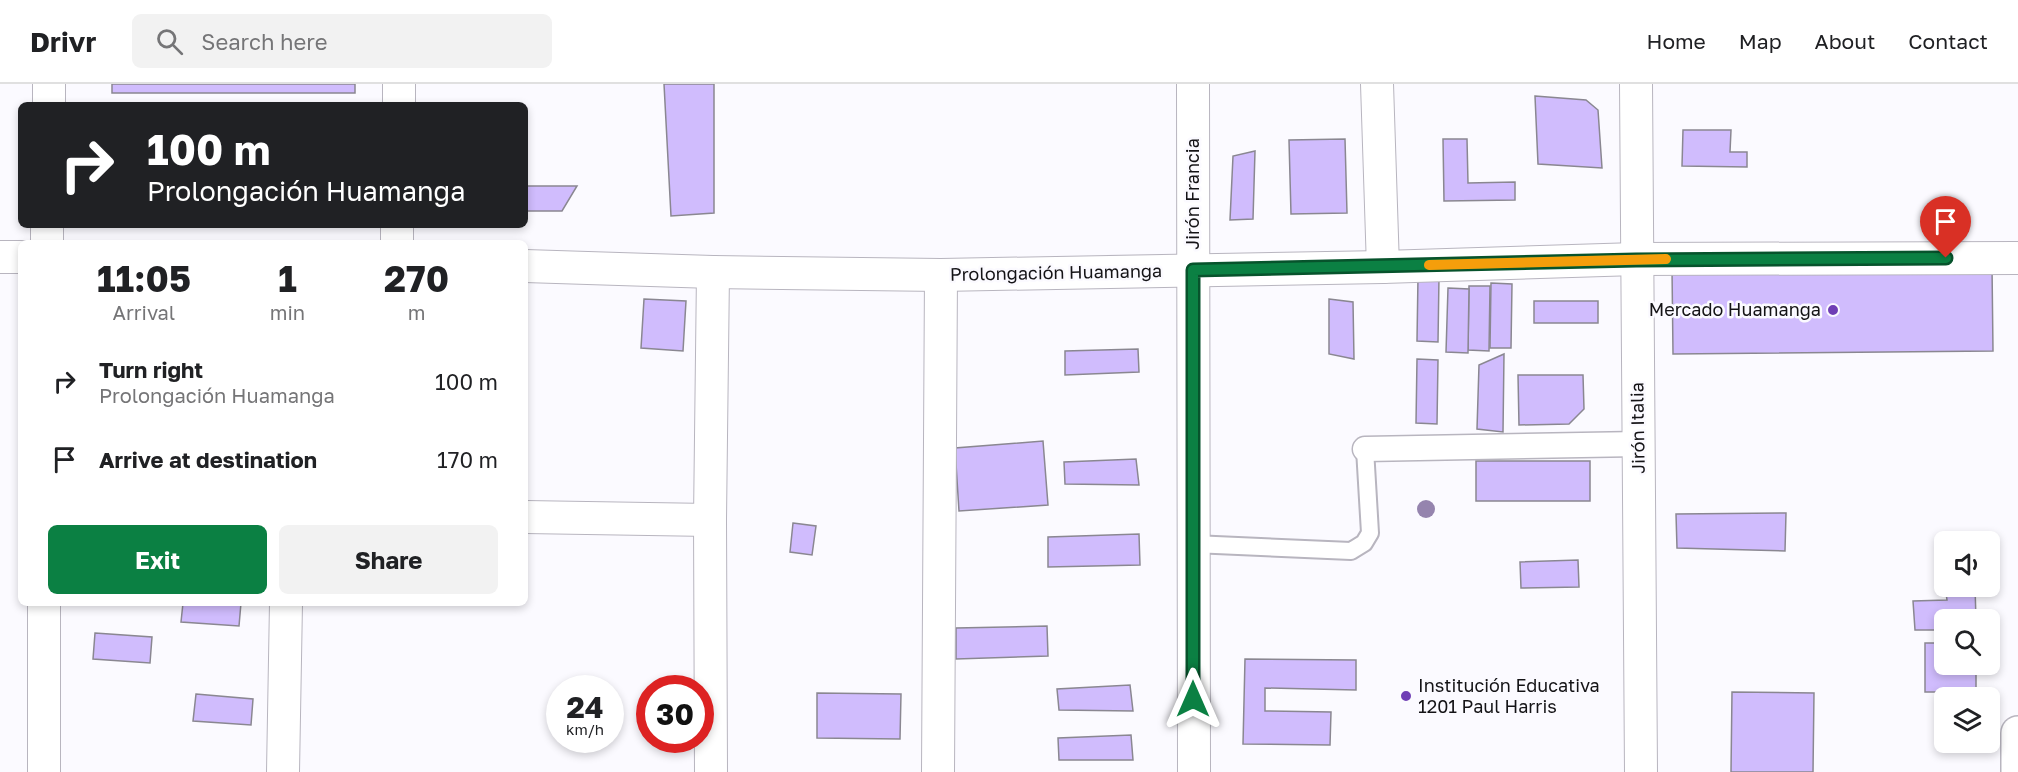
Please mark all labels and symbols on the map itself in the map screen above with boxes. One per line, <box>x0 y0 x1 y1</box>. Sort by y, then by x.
street label: Jirón Francia <box>1181 138 1203 250</box>
pin <box>1920 196 1971 258</box>
street label: Prolongación Huamanga <box>950 259 1162 285</box>
place label: Mercado Huamanga <box>1649 298 1821 320</box>
marker: Mercado Huamanga <box>1826 303 1840 317</box>
street label: Jirón Italia <box>1625 382 1649 474</box>
position arrow <box>1161 667 1225 731</box>
place label: Institución Educativa 1201 Paul Harris <box>1418 674 1600 717</box>
speed limit sign: 30 <box>636 675 714 753</box>
marker: Institución Educativa 1201 Paul Harris <box>1399 689 1413 703</box>

